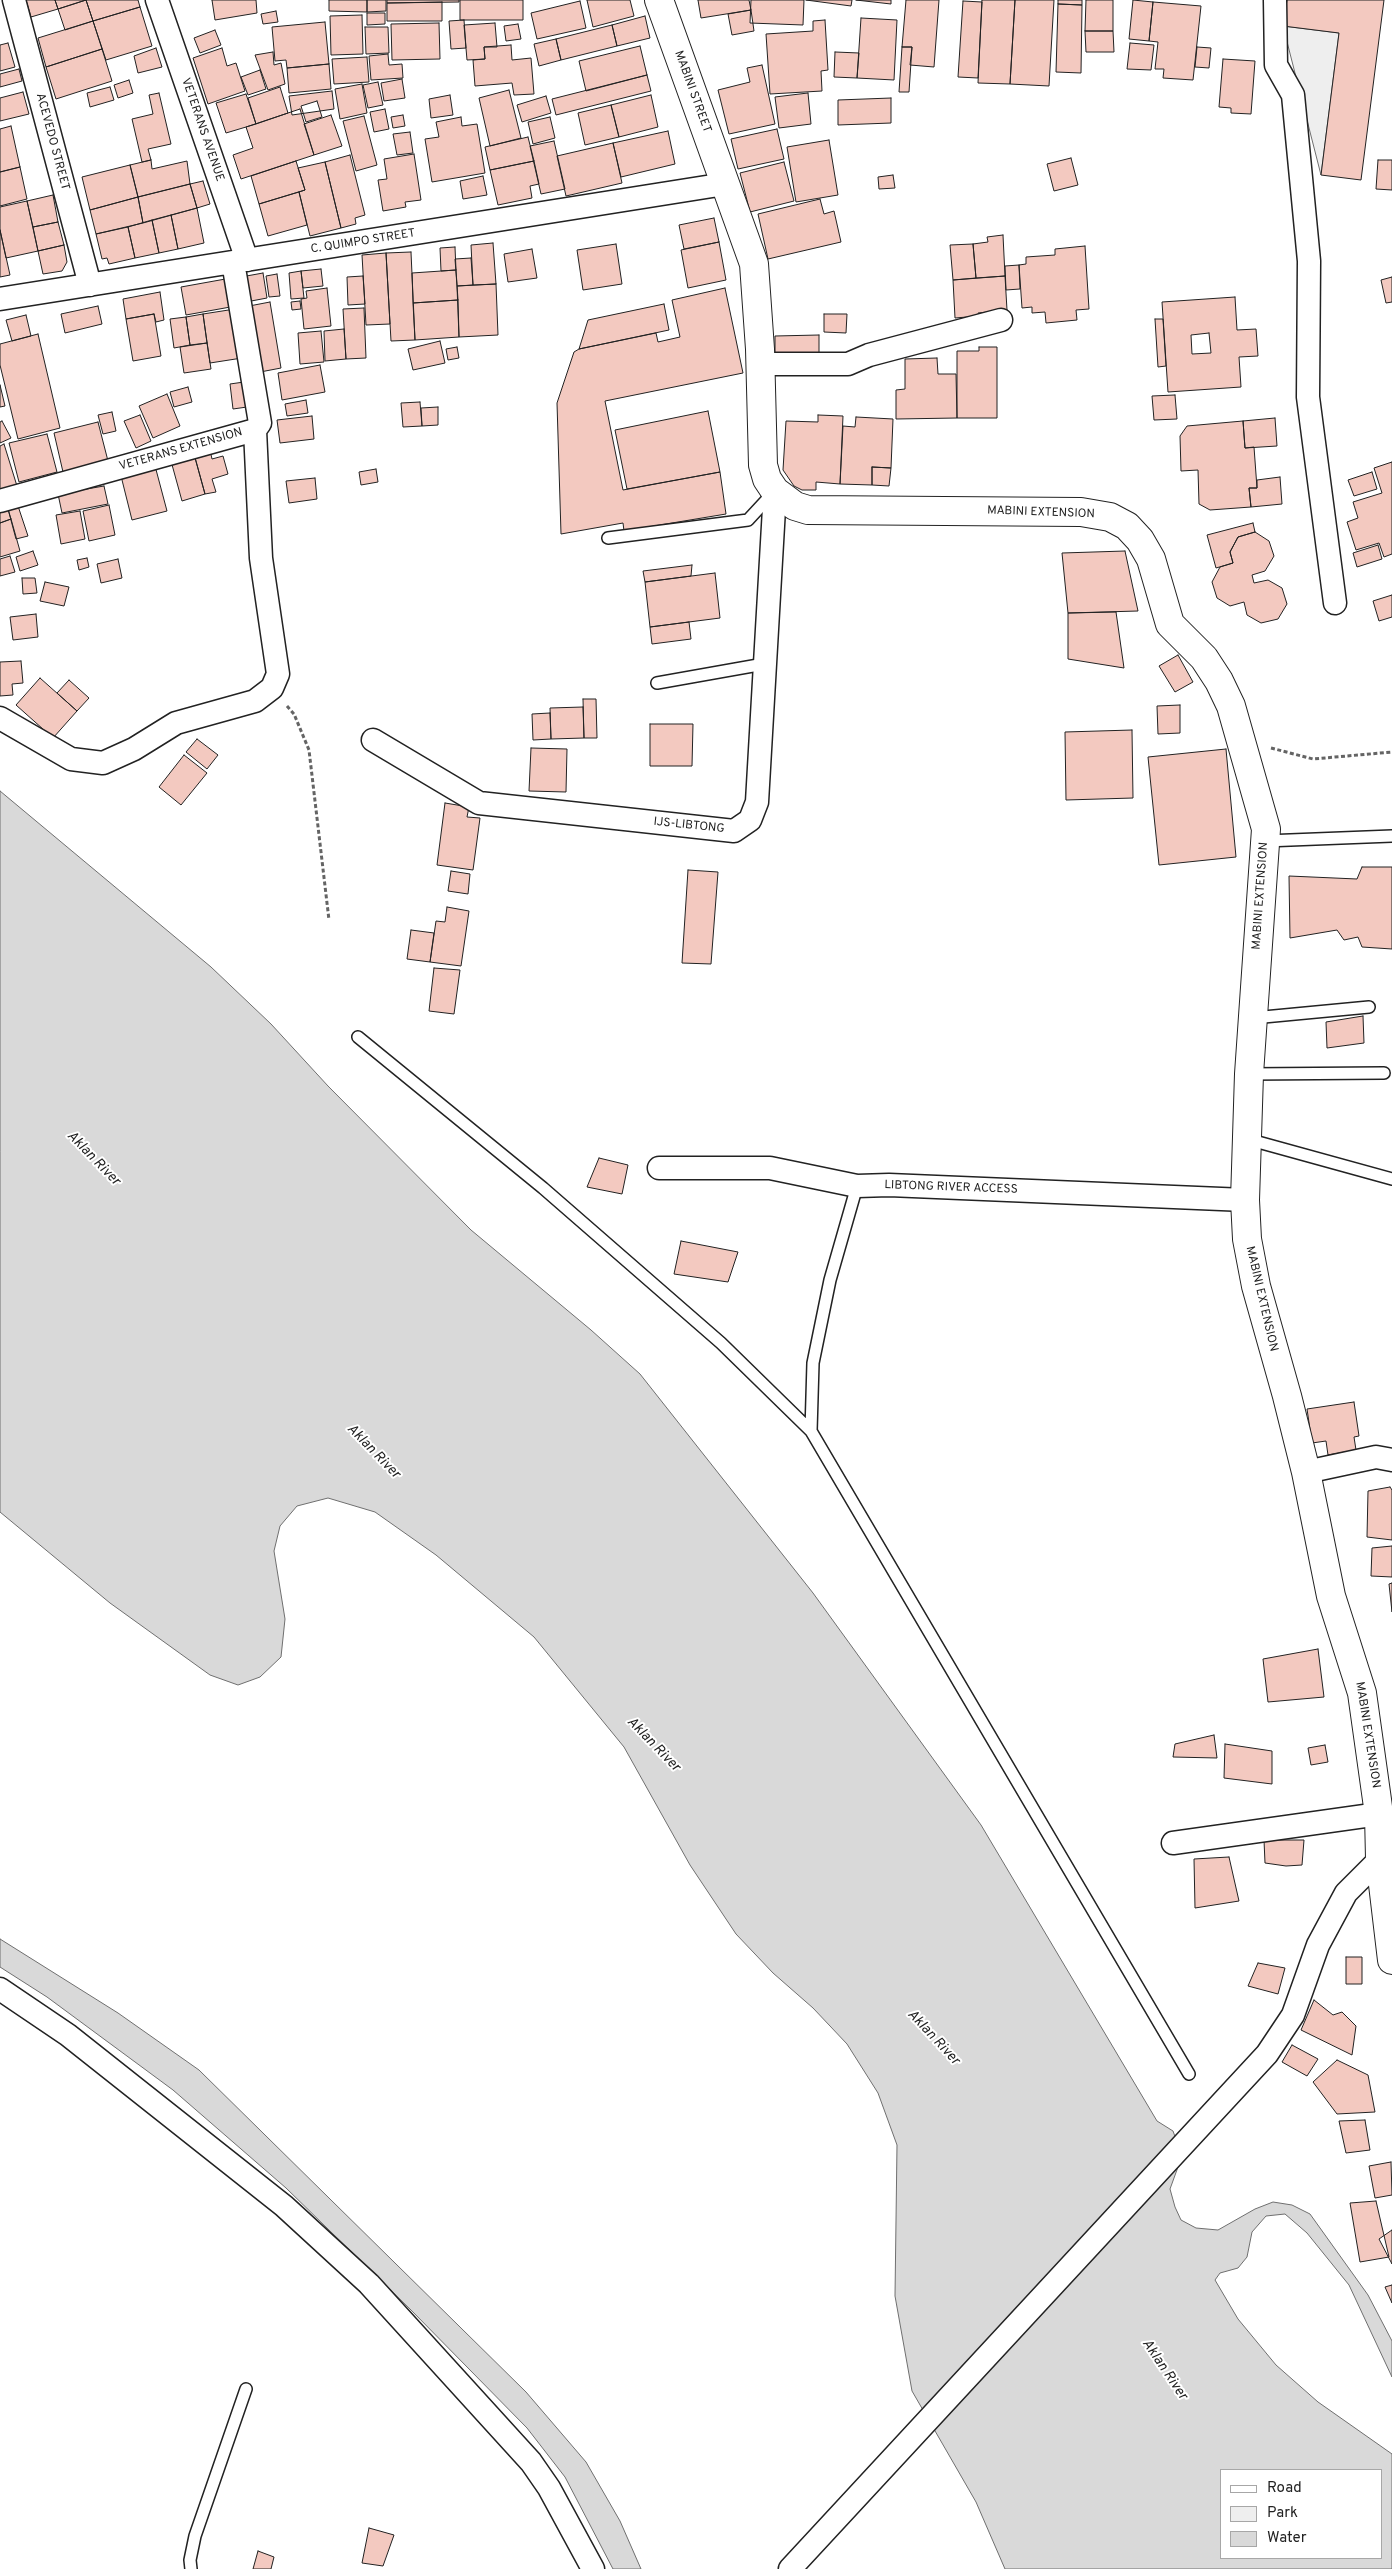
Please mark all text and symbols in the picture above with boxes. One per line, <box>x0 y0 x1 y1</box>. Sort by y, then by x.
street label: MABINI STREET <box>670 49 714 135</box>
street label: VETERANS AVENUE <box>178 76 226 184</box>
street label: ACEVEDO STREET <box>32 92 72 192</box>
street label: C. QUIMPO STREET <box>310 227 416 257</box>
street label: VETERANS EXTENSION <box>118 425 244 475</box>
street label: MABINI EXTENSION <box>987 504 1095 522</box>
street label: IJS-LIBTONG <box>653 815 725 837</box>
street label: MABINI EXTENSION <box>1250 842 1272 950</box>
water label: Aklan River <box>63 1128 123 1190</box>
street label: LIBTONG RIVER ACCESS <box>884 1178 1018 1198</box>
street label: MABINI EXTENSION <box>1242 1245 1280 1353</box>
water label: Aklan River <box>343 1421 403 1483</box>
street label: MABINI EXTENSION <box>1351 1681 1383 1789</box>
water label: Aklan River <box>623 1714 683 1776</box>
water label: Aklan River <box>903 2007 963 2069</box>
water label: Aklan River <box>1138 2336 1190 2404</box>
legend <box>1220 2469 1382 2559</box>
text: Road <box>1267 2479 1302 2498</box>
text: Park <box>1267 2504 1298 2523</box>
text: Water <box>1267 2529 1306 2548</box>

